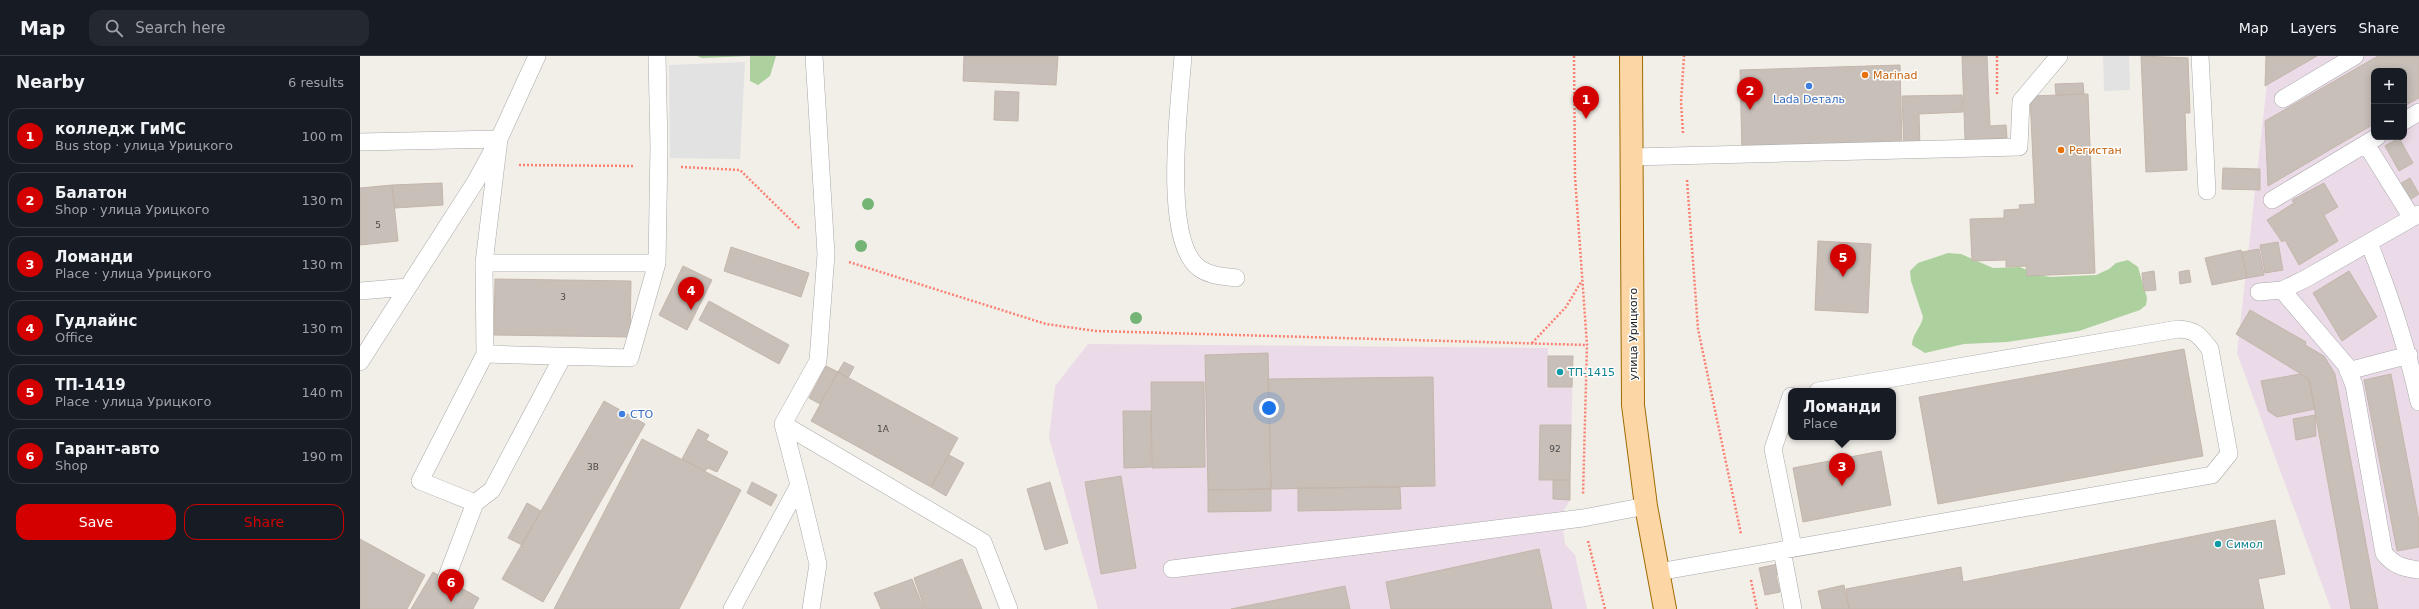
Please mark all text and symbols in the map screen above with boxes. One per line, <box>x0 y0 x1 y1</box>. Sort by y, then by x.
search box <box>89 10 369 46</box>
text: Map <box>20 17 65 39</box>
icon: search <box>103 17 125 39</box>
text: Search here <box>135 19 225 37</box>
text: Map <box>2239 20 2268 36</box>
text: Layers <box>2290 20 2337 36</box>
text: Share <box>2359 20 2399 36</box>
map controls <box>2371 68 2407 140</box>
button: + <box>2371 68 2407 104</box>
place label: Marinad <box>1873 69 1918 82</box>
marker: Marinad <box>1860 70 1870 80</box>
text: Nearby <box>16 72 85 92</box>
text: 6 results <box>288 75 344 90</box>
pin: 2 <box>1737 77 1763 110</box>
marker: Lada Dеталь <box>1804 81 1814 91</box>
pin: 1 <box>1573 86 1599 119</box>
place label: Lada Dеталь <box>1773 93 1845 106</box>
button: − <box>2371 104 2407 140</box>
text: колледж ГиМС <box>55 120 186 138</box>
text: 1 <box>25 129 35 144</box>
text: 100 m <box>301 129 343 144</box>
text: Bus stop · улица Урицкого <box>55 138 233 153</box>
place label: Регистан <box>2069 144 2122 157</box>
marker: Регистан <box>2056 145 2066 155</box>
text: Балатон <box>55 184 127 202</box>
text: 2 <box>25 193 35 208</box>
text: 130 m <box>301 193 343 208</box>
text: Shop · улица Урицкого <box>55 202 210 217</box>
house number: 5 <box>375 220 381 230</box>
pin: 5 <box>1830 244 1856 277</box>
text: Ломанди <box>55 248 133 266</box>
text: 3 <box>25 257 35 272</box>
text: 130 m <box>301 257 343 272</box>
text: Place · улица Урицкого <box>55 266 211 281</box>
pin: 4 <box>678 277 704 310</box>
street label: улица Урицкого <box>1627 287 1640 380</box>
house number: 3 <box>560 292 566 302</box>
text: Гудлайнс <box>55 312 137 330</box>
text: 4 <box>25 321 35 336</box>
text: 130 m <box>301 321 343 336</box>
text: Office <box>55 330 93 345</box>
place label: ТП-1415 <box>1567 366 1615 379</box>
marker: ТП-1415 <box>1555 367 1565 377</box>
text: ТП-1419 <box>55 376 126 394</box>
text: 5 <box>25 385 35 400</box>
text: 140 m <box>301 385 343 400</box>
popup <box>1788 388 1896 440</box>
text: Place · улица Урицкого <box>55 394 211 409</box>
your location <box>1259 398 1279 418</box>
text: Ломанди <box>1803 398 1881 416</box>
place label: СТО <box>630 408 653 421</box>
marker: СТО <box>617 409 627 419</box>
text: Place <box>1803 416 1838 431</box>
house number: 1А <box>877 424 890 434</box>
text: Гарант-авто <box>55 440 159 458</box>
house number: 92 <box>1549 444 1561 454</box>
text: 6 <box>25 449 35 464</box>
text: 190 m <box>301 449 343 464</box>
pin: 3 <box>1829 453 1855 486</box>
text: Shop <box>55 458 88 473</box>
house number: 3В <box>587 462 599 472</box>
button: Save <box>16 504 176 540</box>
button: Share <box>184 504 344 540</box>
place label: Симол <box>2226 538 2263 551</box>
marker: Симол <box>2213 539 2223 549</box>
pin: 6 <box>438 569 464 602</box>

